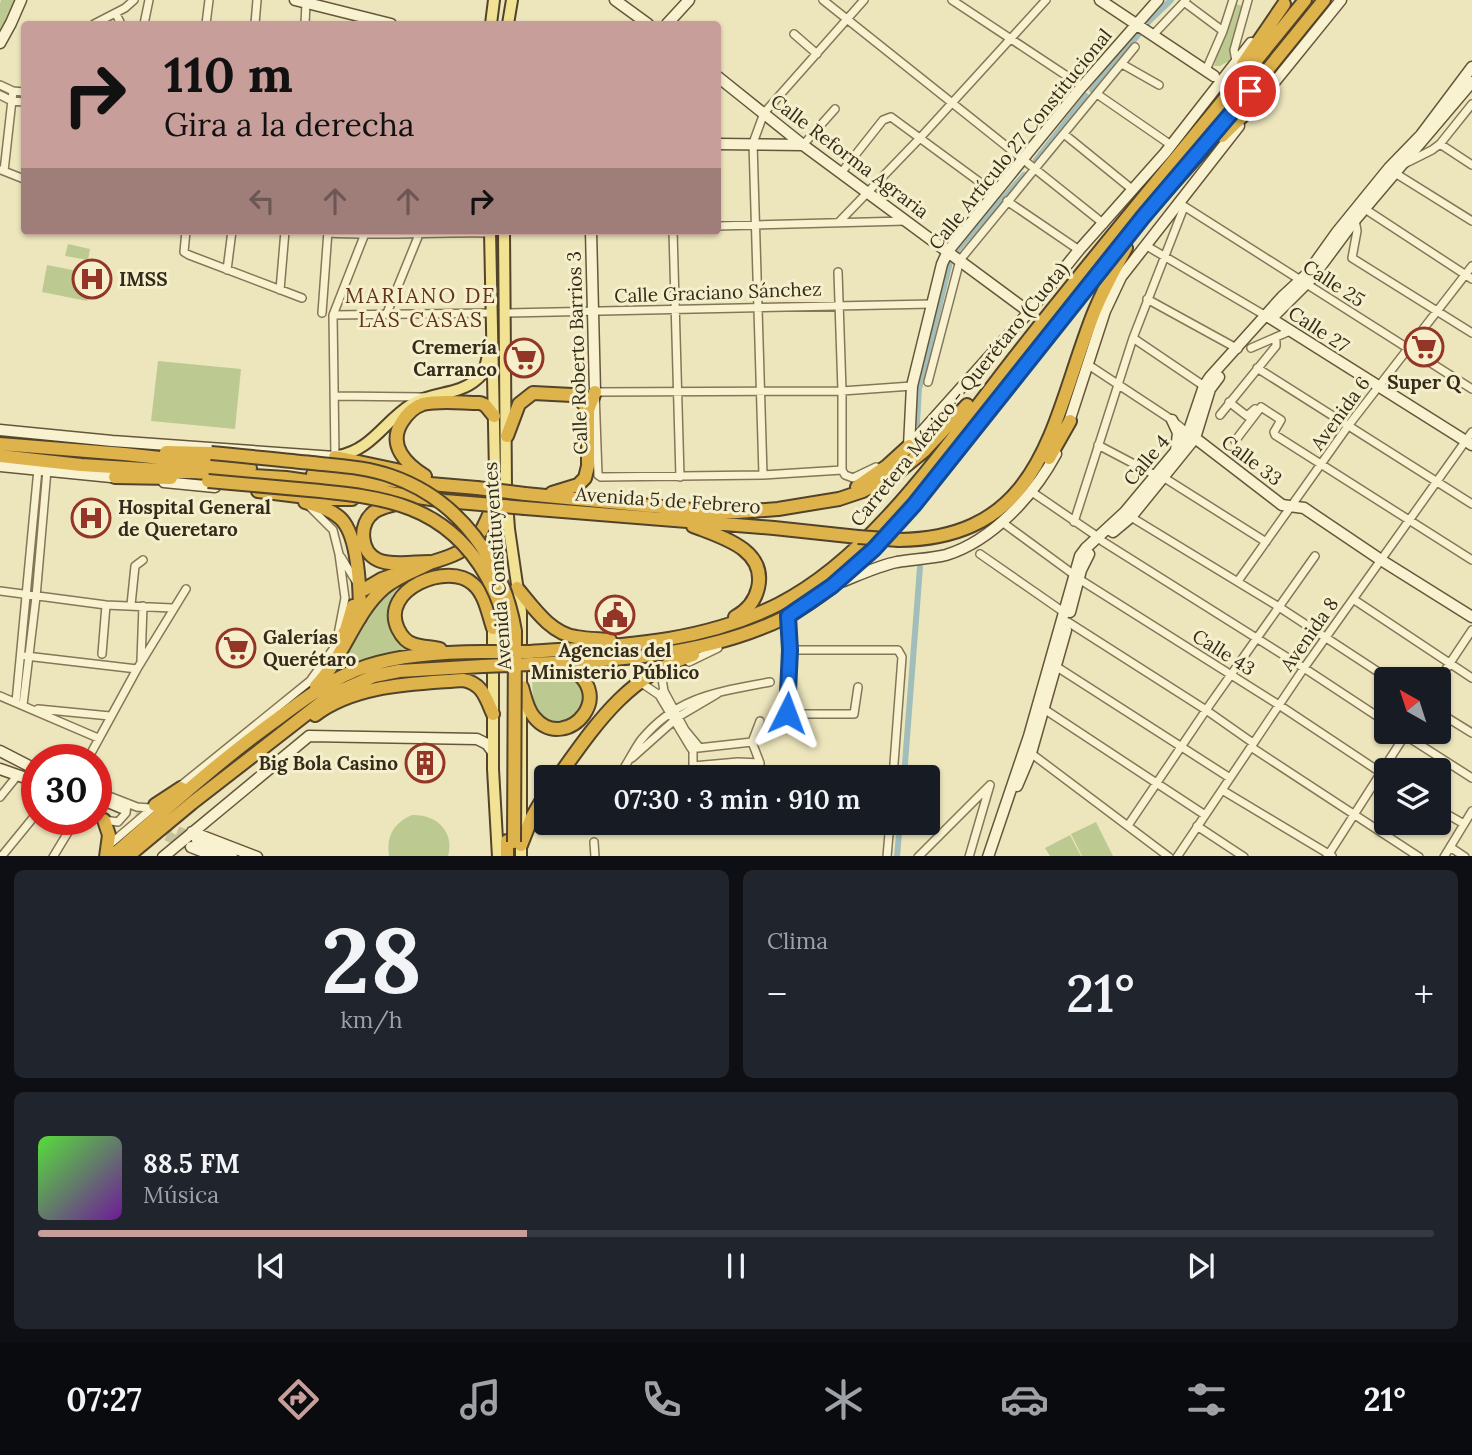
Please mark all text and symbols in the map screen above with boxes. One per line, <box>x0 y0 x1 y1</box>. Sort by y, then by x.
street label: Calle Artículo 27 Constitucional <box>923 23 1117 255</box>
text: 110 m <box>164 43 293 105</box>
icon: right <box>49 49 140 140</box>
pin <box>1220 61 1280 121</box>
icon: arrive <box>1231 72 1269 110</box>
street label: Calle Reforma Agraria <box>766 89 934 223</box>
text: Gira a la derecha <box>164 104 414 145</box>
icon: left <box>243 182 281 220</box>
icon: ahead <box>316 182 354 220</box>
icon: ahead <box>389 182 427 220</box>
icon: right <box>462 182 500 220</box>
street label: Calle Roberto Barrios 3 <box>561 251 593 455</box>
street label: Calle 25 <box>1298 254 1370 312</box>
street label: Carretera México - Querétaro (Cuota) <box>845 257 1074 532</box>
hospital icon: IMSS <box>71 258 113 300</box>
place label: IMSS <box>119 267 168 291</box>
street label: Calle Graciano Sánchez <box>614 276 822 308</box>
district label: MARIANO DE LAS CASAS <box>345 282 497 333</box>
street label: Calle 27 <box>1284 301 1354 358</box>
supermarket icon: Super Q <box>1403 326 1445 368</box>
place label: Cremería Carranco <box>412 335 497 381</box>
supermarket icon: Cremería Carranco <box>503 337 545 379</box>
place label: Super Q <box>1387 370 1462 394</box>
street label: Avenida 6 <box>1305 371 1375 455</box>
street label: Calle 33 <box>1217 429 1287 491</box>
street label: Calle 4 <box>1118 430 1174 490</box>
street label: Avenida Constituyentes <box>478 461 516 672</box>
street label: Avenida 5 de Febrero <box>574 481 761 518</box>
place label: Hospital General de Queretaro <box>118 495 271 541</box>
hospital icon: Hospital General de Queretaro <box>70 497 112 539</box>
street label: Avenida 8 <box>1274 592 1343 677</box>
public building icon: Agencias del Ministerio Público <box>594 594 636 636</box>
street label: Calle 43 <box>1188 623 1260 681</box>
place label: Galerías Querétaro <box>263 625 357 671</box>
supermarket icon: Galerías Querétaro <box>215 627 257 669</box>
place label: Agencias del Ministerio Público <box>531 638 700 684</box>
north arrow <box>1374 667 1451 744</box>
map controls <box>1374 667 1451 835</box>
position arrow <box>750 676 824 750</box>
building icon: Big Bola Casino <box>404 742 446 784</box>
speed limit sign: 30 <box>21 744 112 835</box>
place label: Big Bola Casino <box>258 751 398 775</box>
button: layers <box>1374 758 1451 835</box>
text: 07:30 · 3 min · 910 m <box>614 783 860 816</box>
text: 28 <box>321 901 422 1018</box>
text: Clima <box>767 926 828 955</box>
text: 21° <box>1066 960 1135 1026</box>
text: − <box>767 970 787 1018</box>
text: + <box>1414 970 1434 1018</box>
text: km/h <box>340 1005 403 1034</box>
text: 88.5 FM <box>143 1147 240 1180</box>
text: Música <box>143 1180 219 1209</box>
icon: previous <box>252 1247 290 1285</box>
icon: pause <box>717 1247 755 1285</box>
icon: next <box>1182 1247 1220 1285</box>
icon: directions <box>274 1375 323 1424</box>
icon: music <box>456 1375 505 1424</box>
icon: phone <box>637 1375 686 1424</box>
icon: climate <box>819 1375 868 1424</box>
icon: car <box>1000 1375 1049 1424</box>
icon: filters <box>1182 1375 1231 1424</box>
text: 07:27 <box>66 1379 142 1420</box>
text: 21° <box>1363 1379 1406 1420</box>

